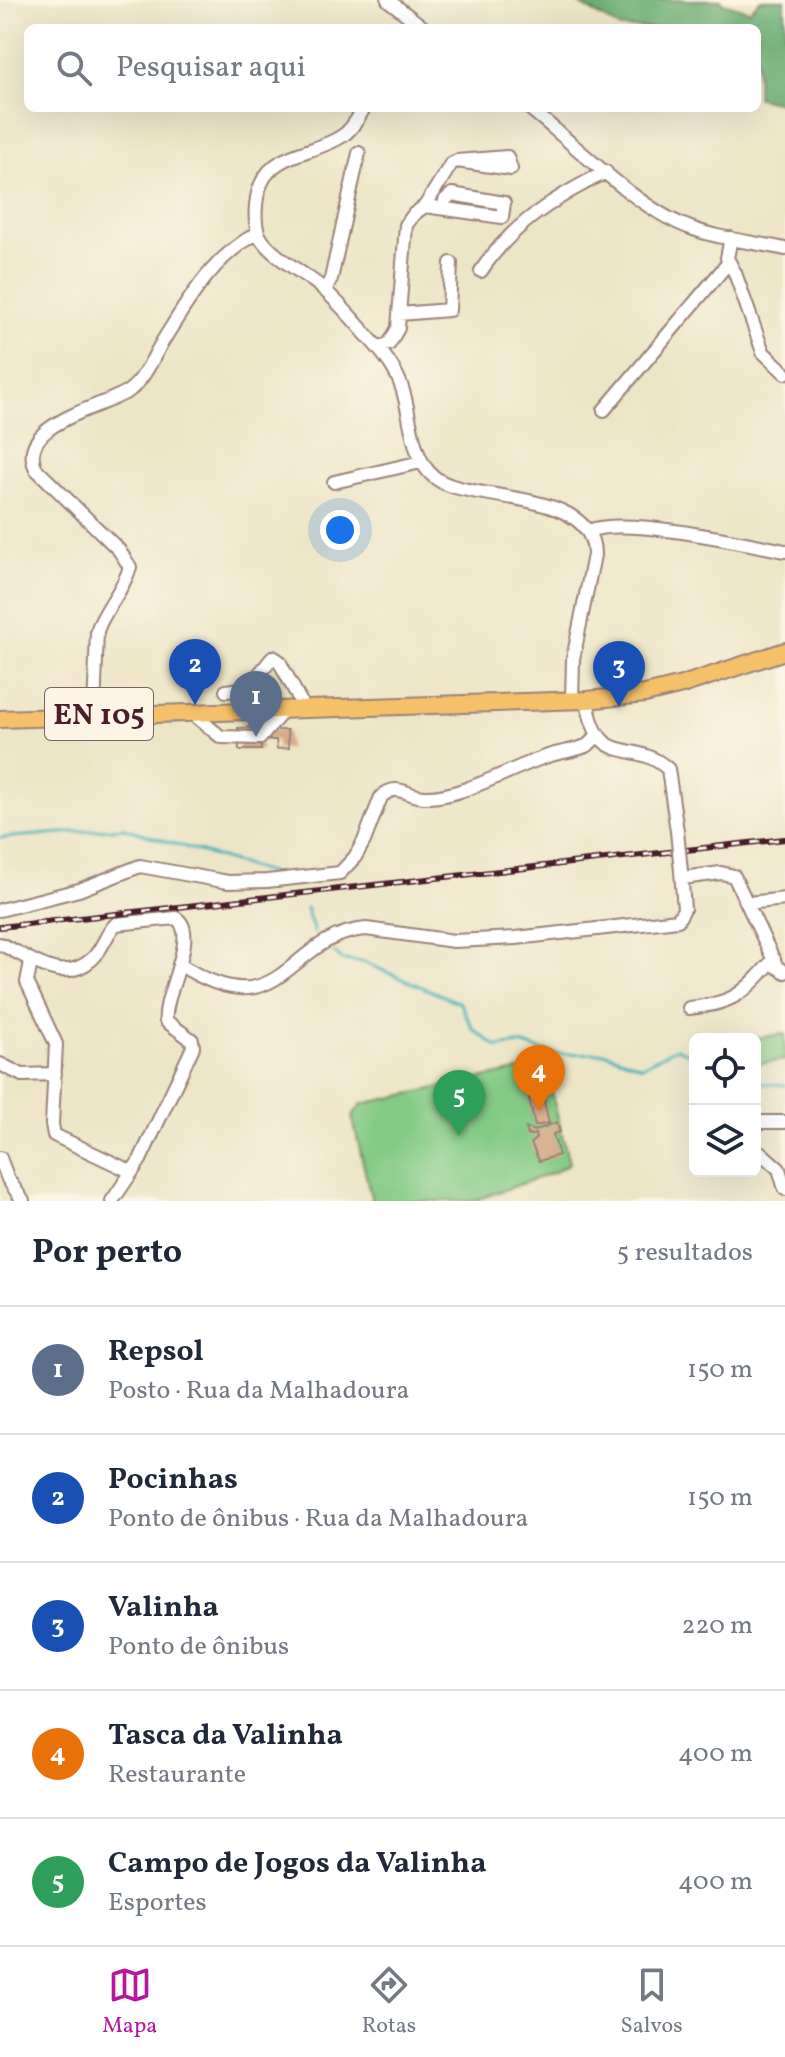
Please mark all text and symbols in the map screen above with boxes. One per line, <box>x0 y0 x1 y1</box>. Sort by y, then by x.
search box <box>24 24 761 112</box>
icon: search <box>52 46 96 90</box>
text: Pesquisar aqui <box>116 47 306 89</box>
your location <box>320 510 360 550</box>
pin: 2 <box>169 639 221 705</box>
pin: 3 <box>593 641 645 707</box>
pin: 1 <box>230 671 282 737</box>
road number: EN 105 <box>45 688 153 740</box>
map controls <box>689 1033 761 1177</box>
button: locate <box>689 1033 761 1105</box>
pin: 4 <box>513 1045 565 1111</box>
pin: 5 <box>433 1070 485 1136</box>
button: layers <box>689 1105 761 1177</box>
text: Por perto <box>32 1230 182 1277</box>
text: 5 resultados <box>617 1235 753 1271</box>
text: Repsol <box>108 1331 204 1373</box>
text: 1 <box>53 1352 63 1388</box>
text: 150 m <box>687 1352 753 1388</box>
text: Posto · Rua da Malhadoura <box>108 1373 410 1409</box>
text: Pocinhas <box>108 1459 238 1501</box>
text: 2 <box>51 1480 65 1516</box>
text: 150 m <box>687 1480 753 1516</box>
text: Ponto de ônibus · Rua da Malhadoura <box>108 1501 529 1537</box>
text: Valinha <box>108 1587 219 1629</box>
text: 3 <box>51 1608 65 1644</box>
text: 220 m <box>681 1608 753 1644</box>
text: Ponto de ônibus <box>108 1629 289 1665</box>
text: Tasca da Valinha <box>108 1715 343 1757</box>
text: 4 <box>50 1736 66 1772</box>
text: 400 m <box>678 1736 753 1772</box>
text: Restaurante <box>108 1757 246 1793</box>
text: Campo de Jogos da Valinha <box>108 1843 487 1885</box>
text: 5 <box>52 1864 64 1900</box>
text: 400 m <box>678 1864 753 1900</box>
text: Esportes <box>108 1885 207 1921</box>
tab: Mapa <box>102 1963 157 2042</box>
tab: Rotas <box>362 1963 416 2042</box>
tab: Salvos <box>621 1963 683 2042</box>

